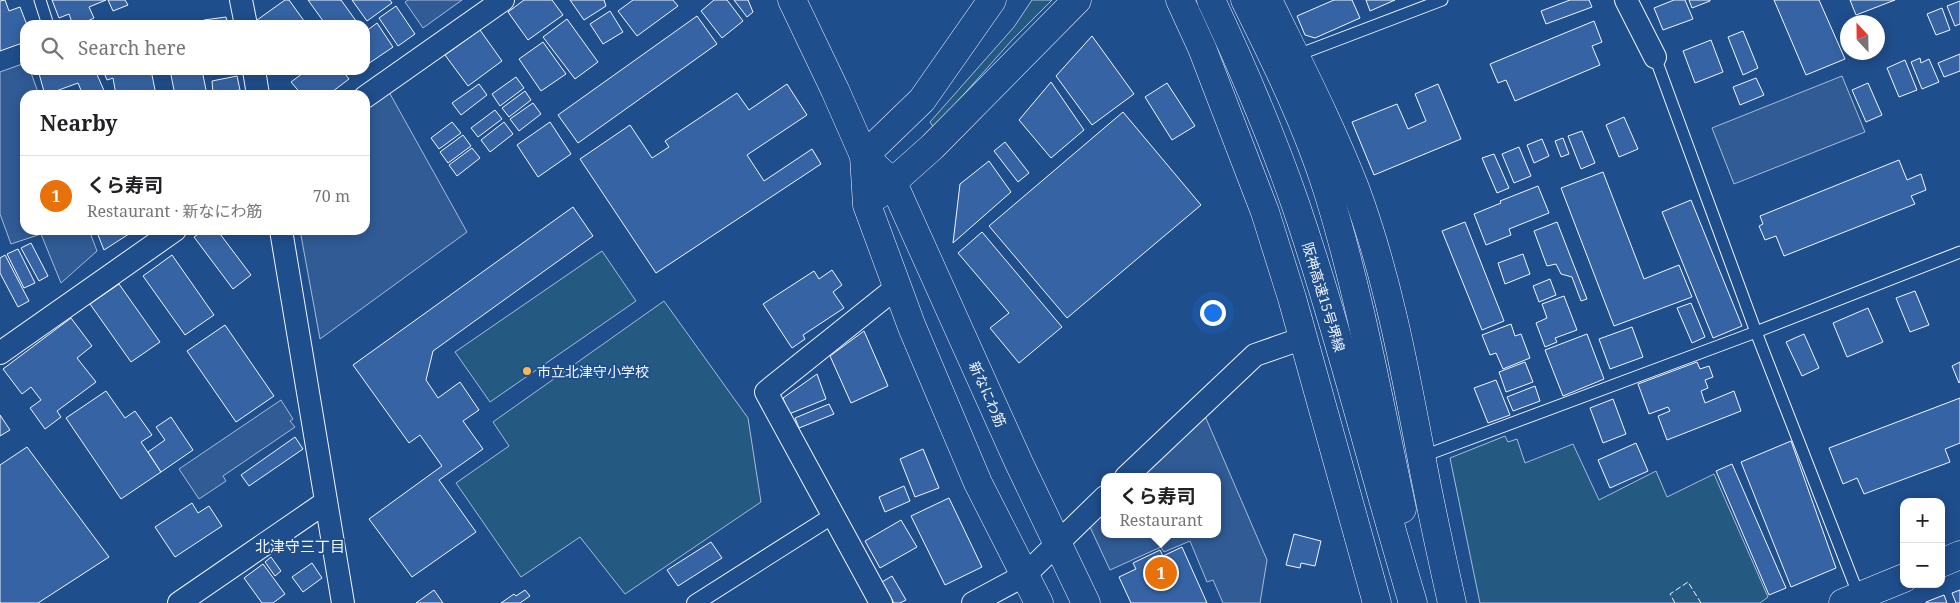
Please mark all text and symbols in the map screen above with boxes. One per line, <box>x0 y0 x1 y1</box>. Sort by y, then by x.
north arrow <box>1840 15 1885 60</box>
search box <box>20 20 370 75</box>
icon: search <box>38 34 66 62</box>
text: Search here <box>78 35 186 61</box>
text: Nearby <box>40 109 118 137</box>
text: くら寿司 <box>87 172 163 198</box>
text: 1 <box>51 185 61 207</box>
text: 70 m <box>313 185 350 207</box>
text: Restaurant · 新なにわ筋 <box>87 200 263 222</box>
street label: 阪神高速15号堺線 <box>1298 240 1350 354</box>
your location <box>1200 300 1226 326</box>
street label: 新なにわ筋 <box>965 358 1011 430</box>
place label: 市立北津守小学校 <box>537 362 649 381</box>
marker: 市立北津守小学校 <box>521 365 533 377</box>
popup <box>1101 473 1221 538</box>
text: くら寿司 <box>1119 483 1195 509</box>
map controls <box>1900 498 1945 588</box>
button: + <box>1900 498 1945 543</box>
text: Restaurant <box>1119 509 1203 531</box>
district label: 北津守三丁目 <box>255 536 345 556</box>
button: − <box>1900 543 1945 588</box>
pin: 1 <box>1145 554 1177 592</box>

